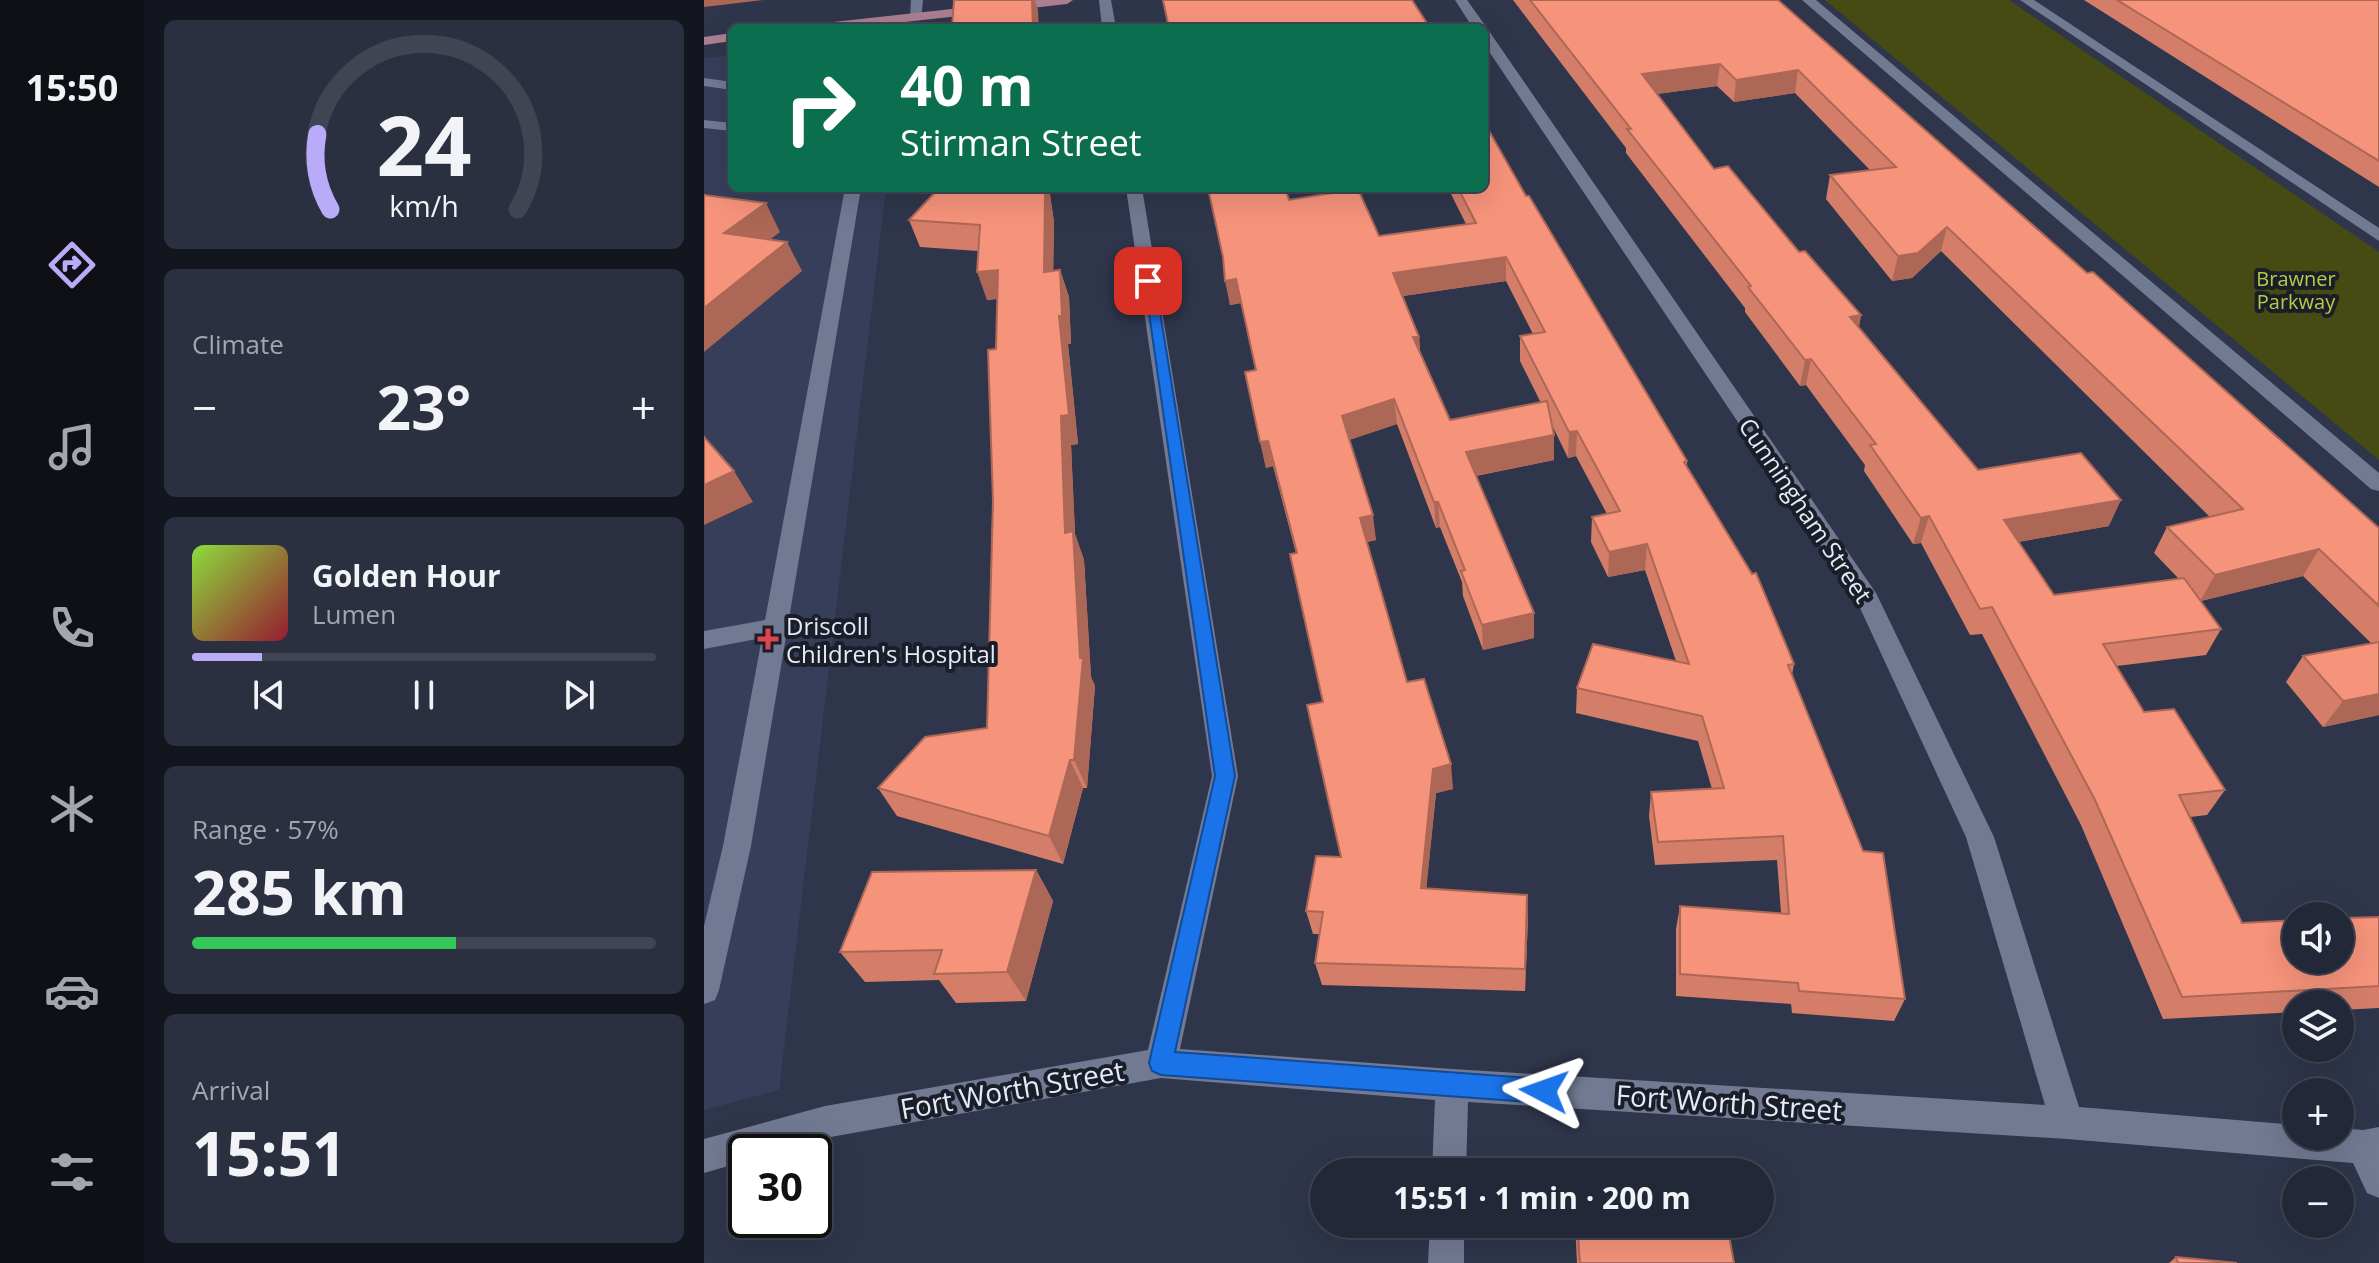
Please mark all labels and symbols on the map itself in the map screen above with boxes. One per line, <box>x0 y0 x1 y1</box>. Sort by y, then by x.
pin <box>1114 247 1182 315</box>
park label: Brawner Parkway <box>2256 265 2336 315</box>
street label: Cunningham Street <box>1732 411 1880 609</box>
place label: Driscoll Children's Hospital <box>786 609 996 670</box>
marker: Driscoll Children's Hospital <box>757 628 779 650</box>
position arrow <box>1502 1049 1586 1133</box>
street label: Fort Worth Street <box>897 1051 1127 1127</box>
street label: Fort Worth Street <box>1615 1075 1843 1129</box>
speed limit sign: 30 <box>728 1134 832 1238</box>

